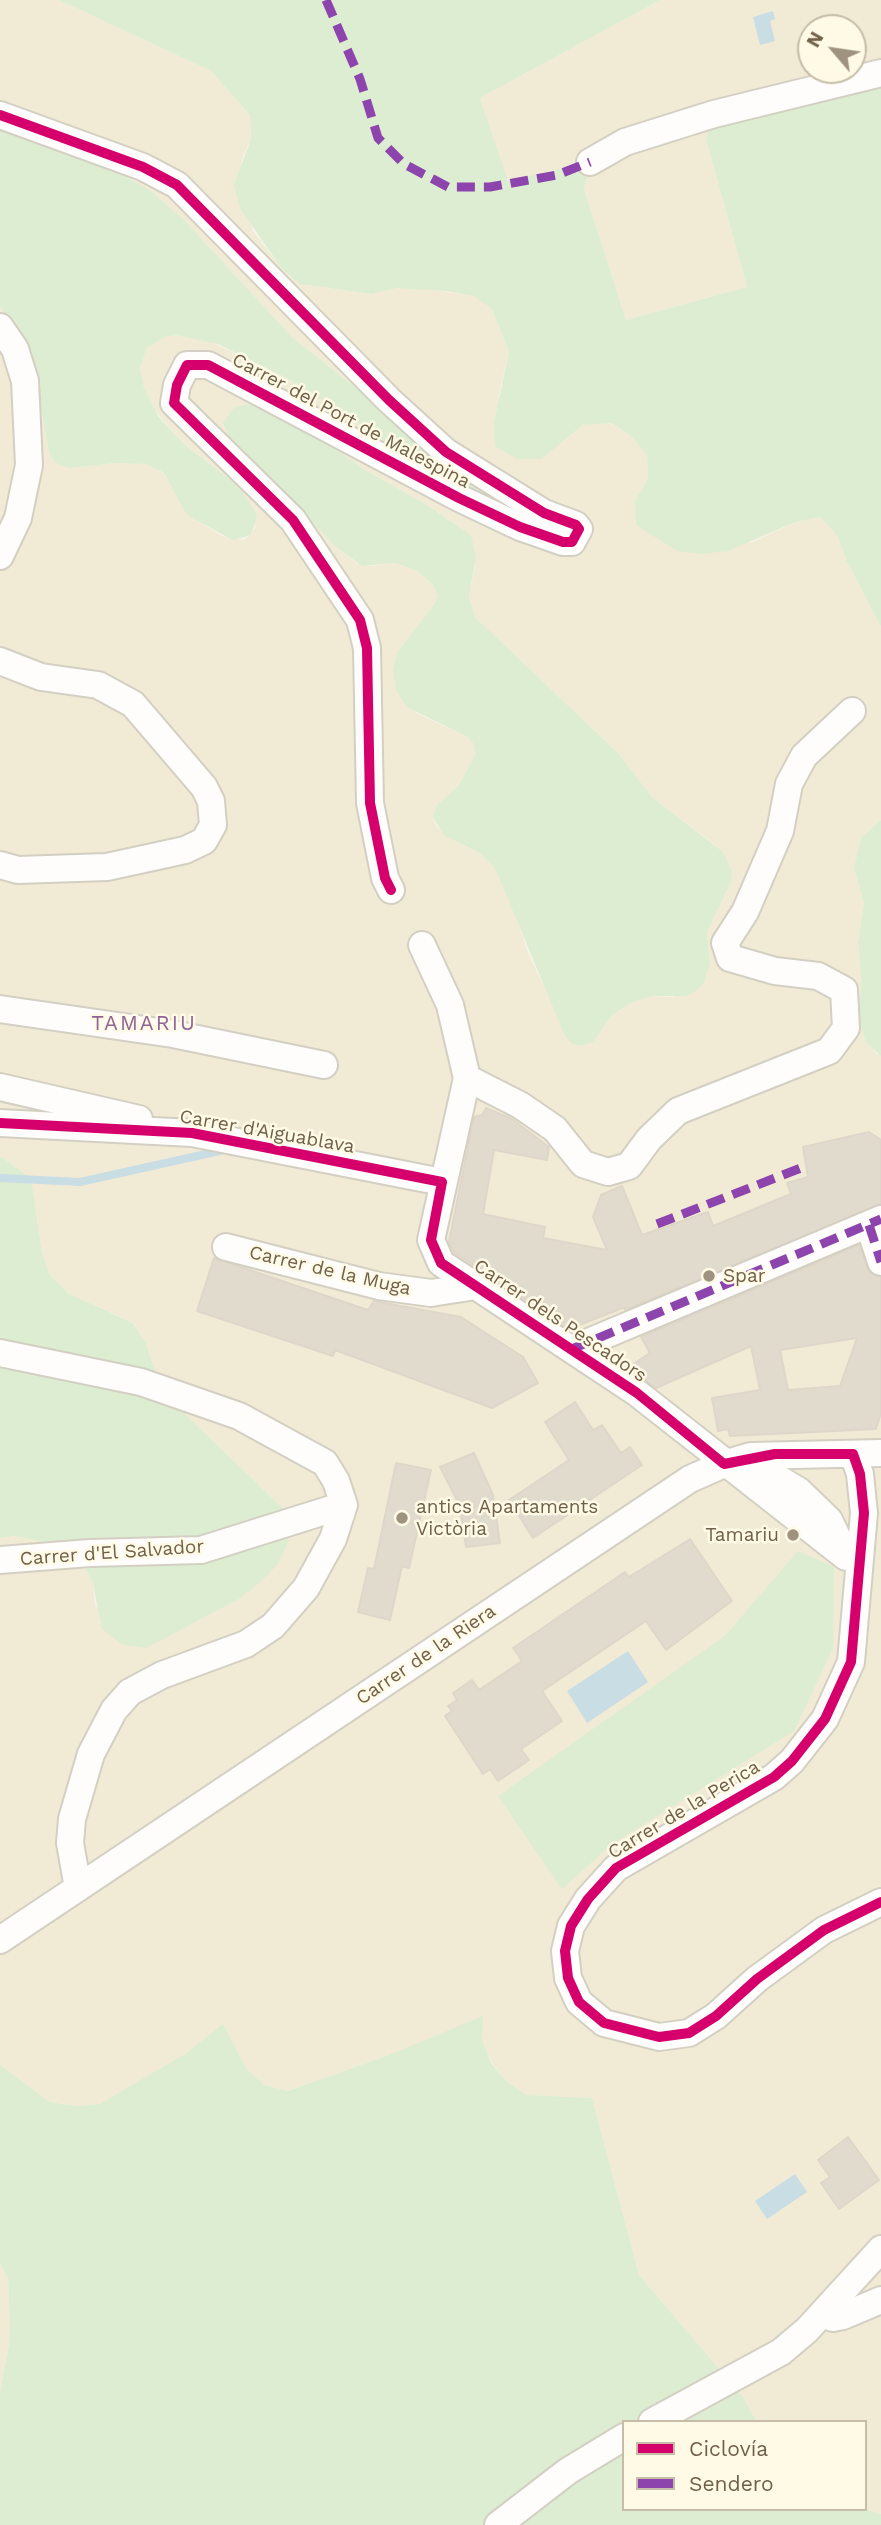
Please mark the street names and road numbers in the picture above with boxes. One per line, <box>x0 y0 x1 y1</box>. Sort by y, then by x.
street label: Carrer del Port de Malespina <box>228 348 474 494</box>
street label: Carrer d'Aiguablava <box>178 1105 356 1159</box>
street label: Carrer de la Muga <box>247 1241 413 1301</box>
street label: Carrer dels Pescadors <box>469 1255 651 1387</box>
street label: Carrer d'El Salvador <box>19 1535 205 1571</box>
street label: Carrer de la Riera <box>352 1600 500 1710</box>
street label: Carrer de la Perica <box>604 1756 764 1864</box>

